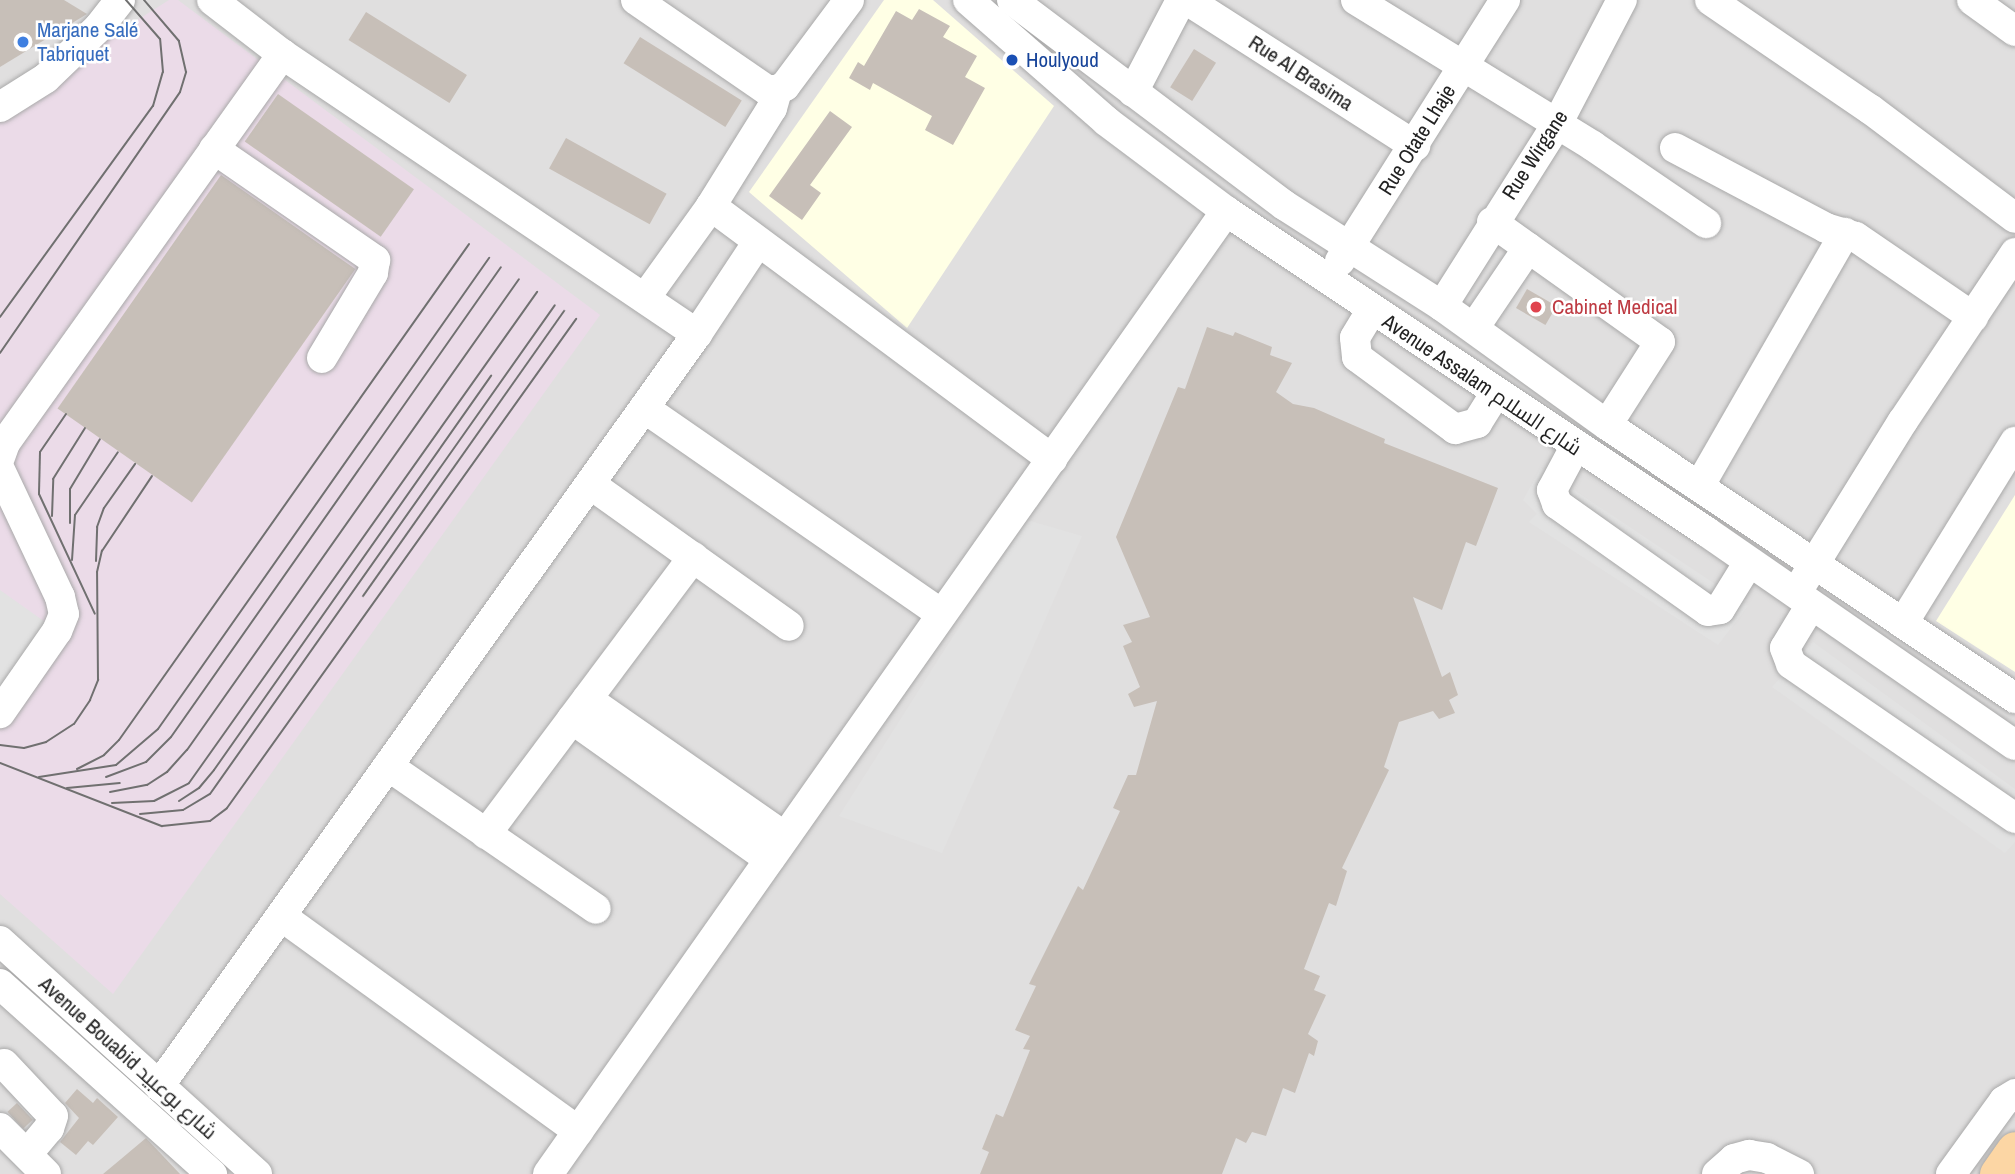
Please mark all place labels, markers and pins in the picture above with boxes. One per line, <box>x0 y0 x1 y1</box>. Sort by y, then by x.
place label: Marjane Salé Tabriquet <box>37 17 138 67</box>
marker: Marjane Salé Tabriquet <box>15 34 31 50</box>
place label: Houlyoud <box>1026 47 1099 73</box>
marker: Houlyoud <box>1004 52 1020 68</box>
place label: Cabinet Medical <box>1552 294 1677 320</box>
marker: Cabinet Medical <box>1526 297 1546 317</box>

